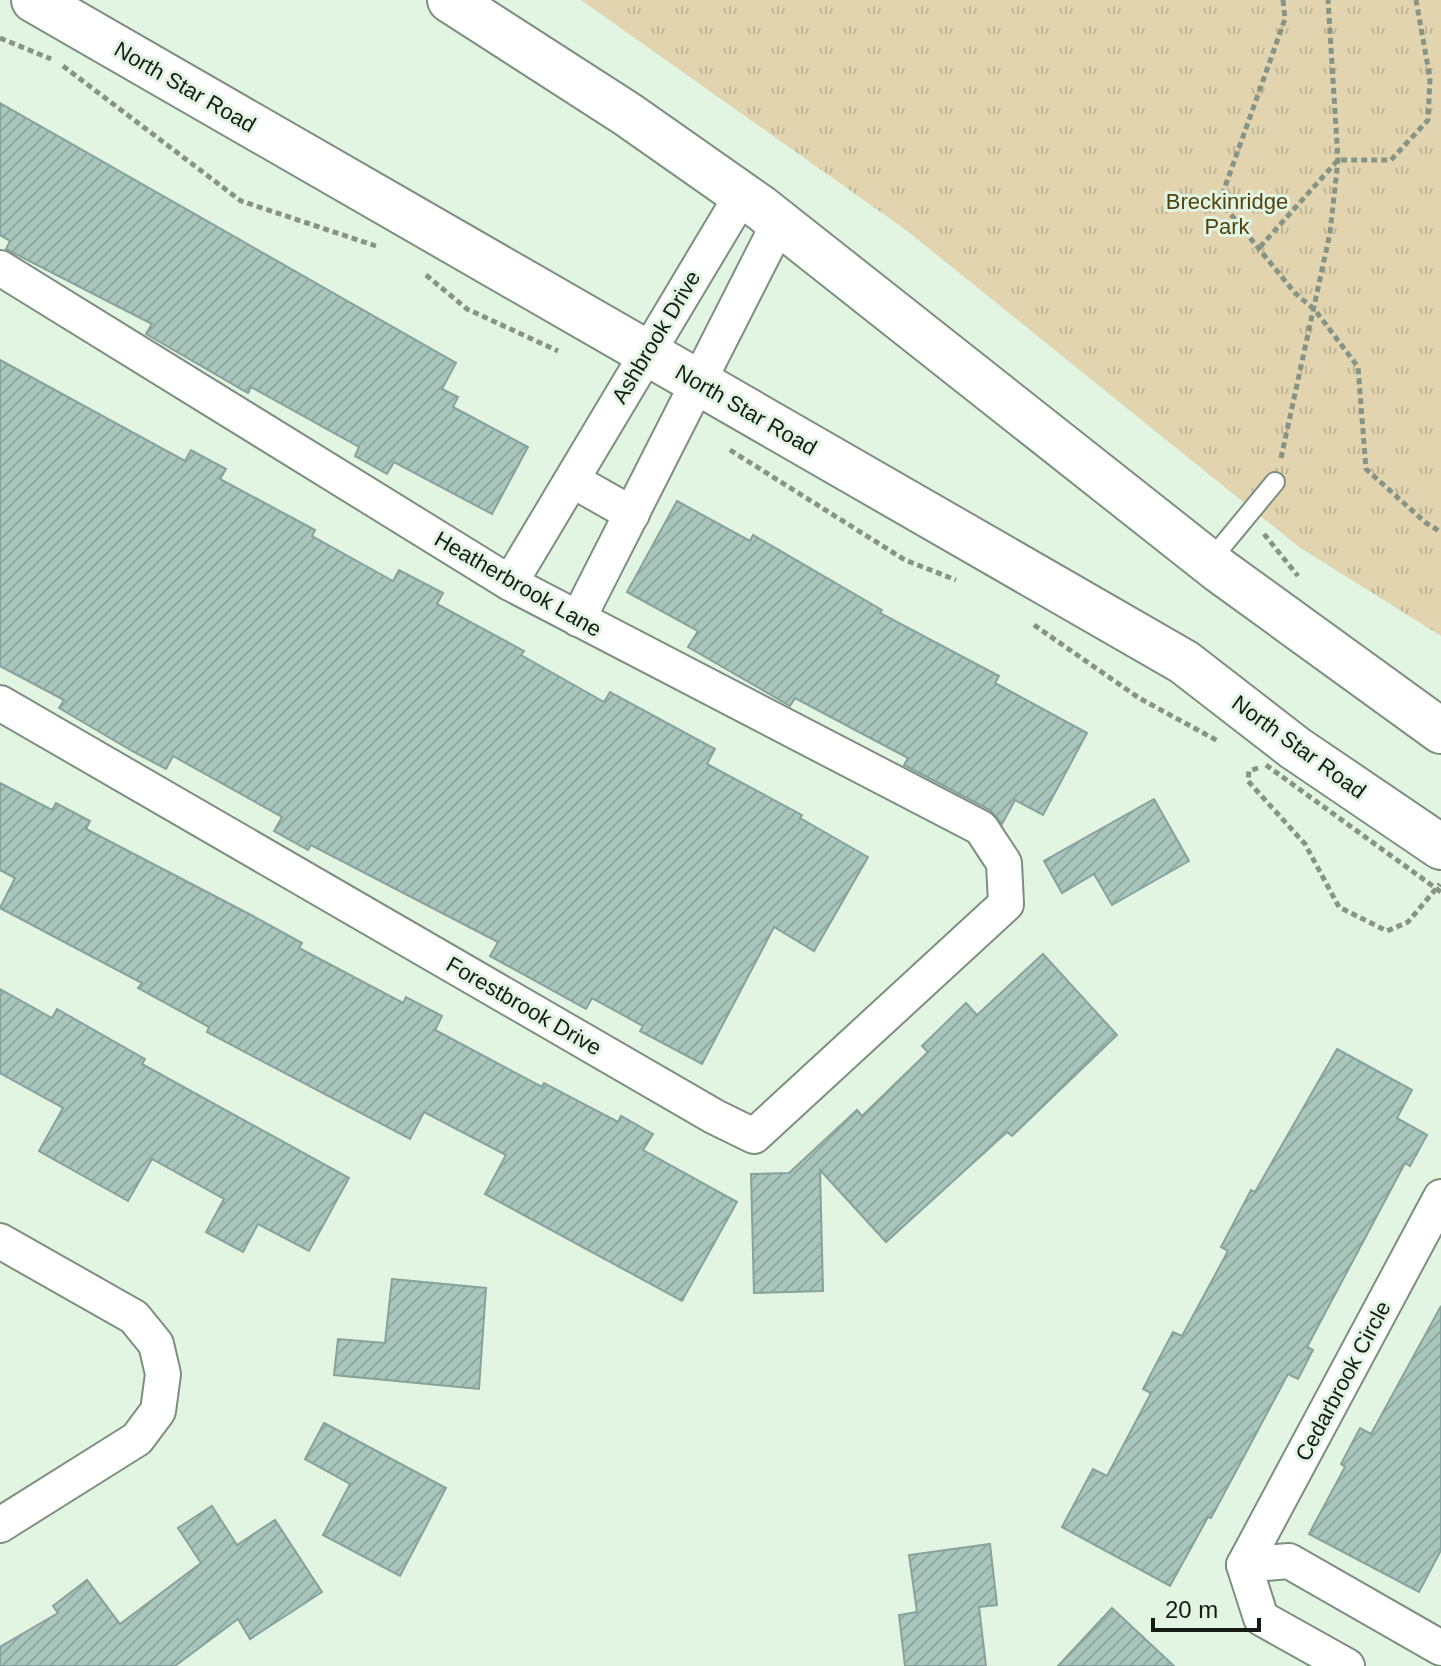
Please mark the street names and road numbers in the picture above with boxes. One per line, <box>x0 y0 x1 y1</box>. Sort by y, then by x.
street label: North Star Road <box>110 36 260 138</box>
street label: Ashbrook Drive <box>607 266 705 408</box>
street label: North Star Road <box>671 359 821 461</box>
street label: Heatherbrook Lane <box>430 526 606 642</box>
street label: North Star Road <box>1227 690 1371 804</box>
street label: Forestbrook Drive <box>442 951 606 1061</box>
street label: Cedarbrook Circle <box>1290 1297 1396 1465</box>

